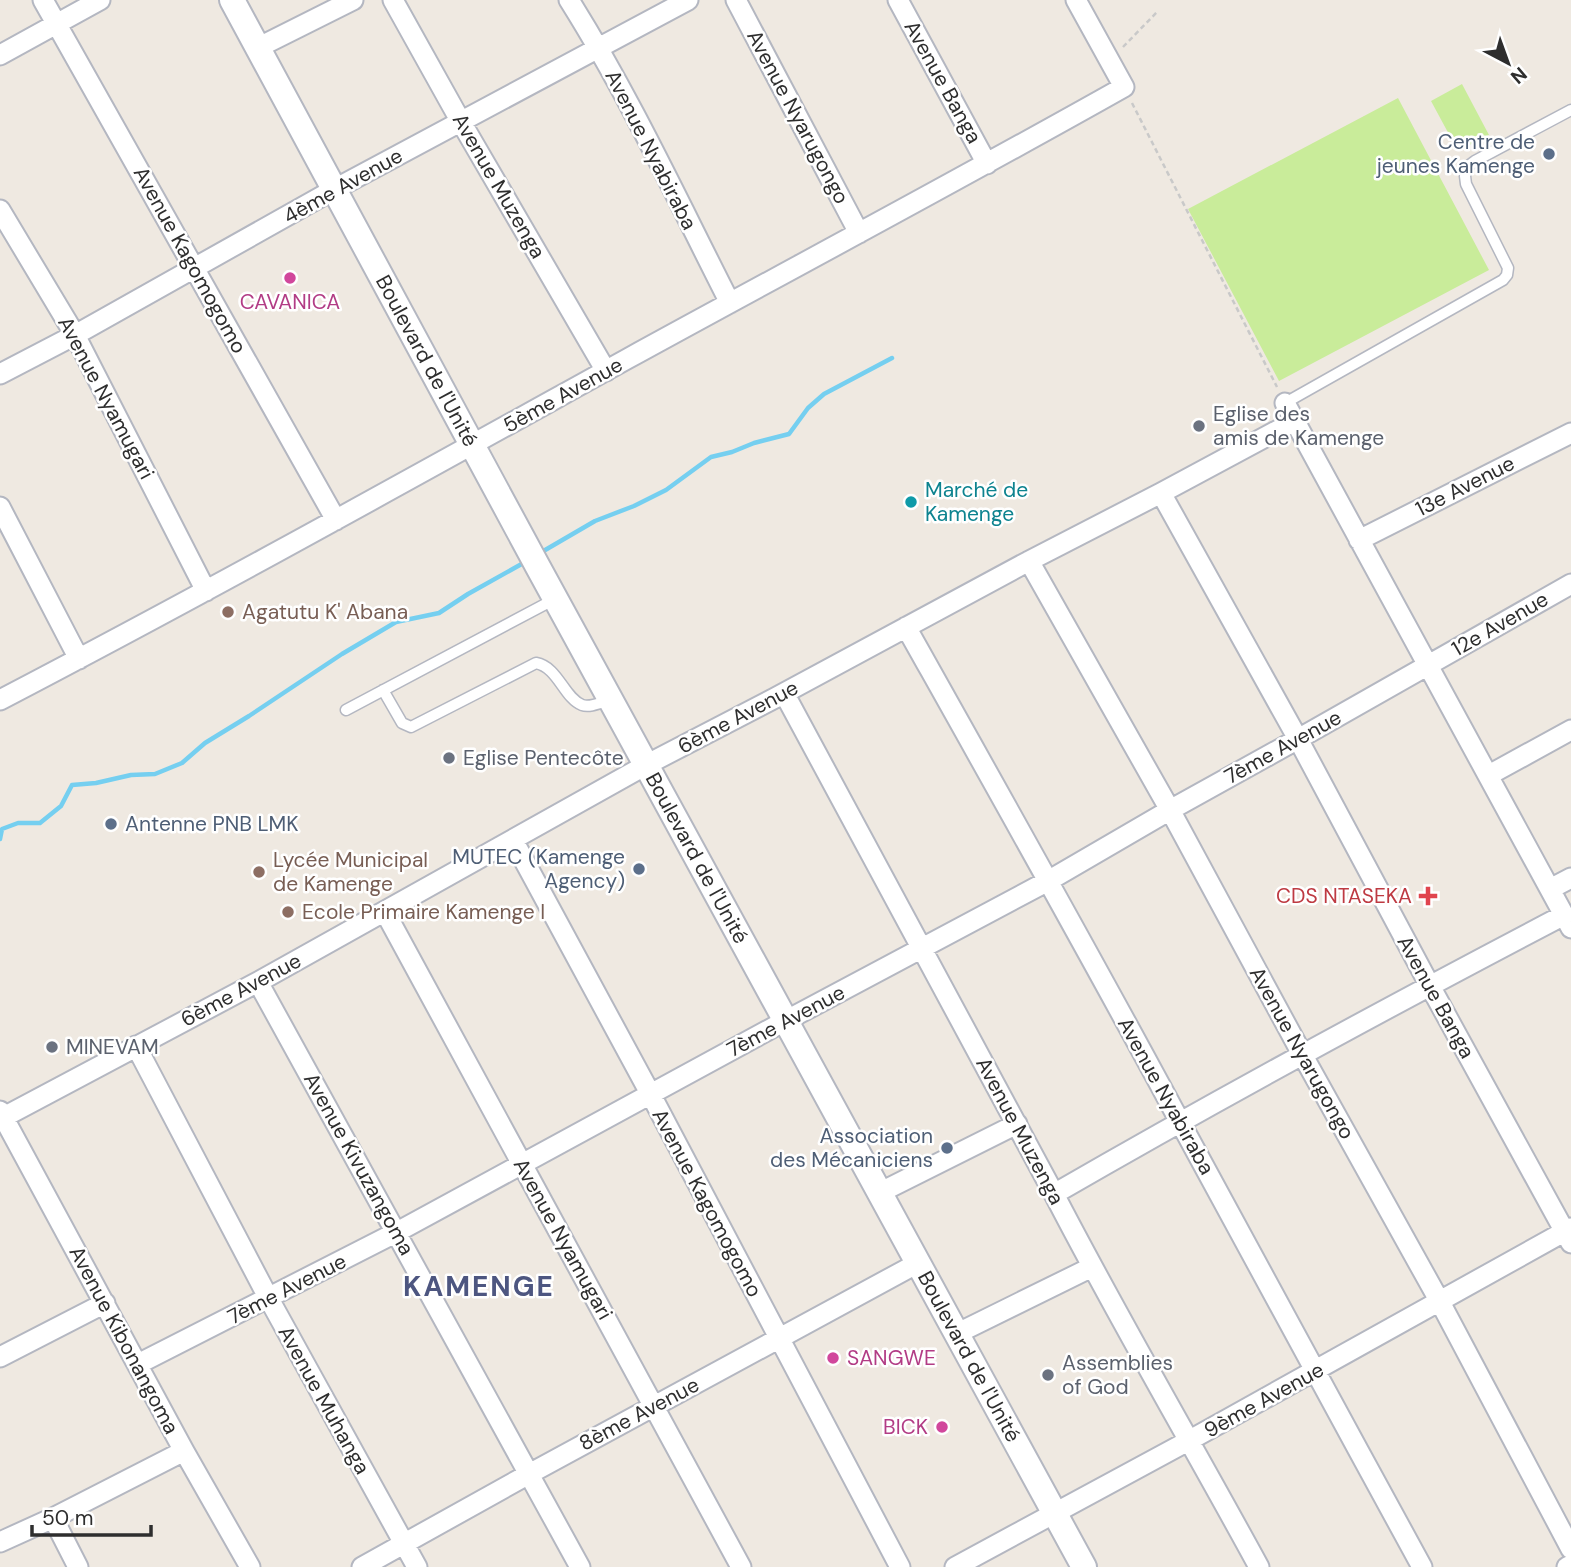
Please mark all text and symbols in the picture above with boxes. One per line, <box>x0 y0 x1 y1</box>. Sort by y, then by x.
street label: Avenue Banga <box>898 16 988 148</box>
street label: Avenue Nyarugongo <box>740 25 856 209</box>
north arrow <box>1473 28 1543 98</box>
text: N <box>1505 61 1532 89</box>
street label: Avenue Nyabiraba <box>599 65 703 235</box>
street label: Avenue Muzenga <box>446 108 552 264</box>
place label: Centre de jeunes Kamenge <box>1376 128 1535 180</box>
street label: 4ème Avenue <box>278 142 408 230</box>
marker: Centre de jeunes Kamenge <box>1541 146 1557 162</box>
street label: Avenue Kagomogomo <box>127 162 253 358</box>
marker: CAVANICA <box>282 270 298 286</box>
street label: Boulevard de l'Unité <box>369 270 484 452</box>
place label: CAVANICA <box>240 288 340 316</box>
street label: Avenue Nyamugari <box>51 312 161 484</box>
street label: 5ème Avenue <box>498 351 628 439</box>
place label: Eglise des amis de Kamenge <box>1213 400 1384 452</box>
marker: Eglise des amis de Kamenge <box>1191 418 1207 434</box>
street label: 13e Avenue <box>1411 449 1519 523</box>
place label: Marché de Kamenge <box>925 476 1028 528</box>
marker: Marché de Kamenge <box>903 494 919 510</box>
street label: 12e Avenue <box>1447 585 1553 663</box>
place label: Agatutu K' Abana <box>242 598 408 626</box>
marker: Agatutu K' Abana <box>220 604 236 620</box>
street label: 6ème Avenue <box>673 673 803 761</box>
street label: 7ème Avenue <box>1220 703 1346 791</box>
place label: Eglise Pentecôte <box>463 744 624 772</box>
marker: Eglise Pentecôte <box>441 750 457 766</box>
street label: Boulevard de l'Unité <box>639 768 755 949</box>
place label: Antenne PNB LMK <box>125 810 298 838</box>
marker: Antenne PNB LMK <box>103 816 119 832</box>
place label: MUTEC (Kamenge Agency) <box>452 843 625 895</box>
place label: Lycée Municipal de Kamenge <box>273 846 428 898</box>
marker: MUTEC (Kamenge Agency) <box>631 861 647 877</box>
marker: Lycée Municipal de Kamenge <box>251 864 267 880</box>
place label: CDS NTASEKA <box>1276 882 1412 910</box>
marker: CDS NTASEKA <box>1418 886 1438 906</box>
place label: Ecole Primaire Kamenge I <box>302 898 545 926</box>
marker: Ecole Primaire Kamenge I <box>280 904 296 920</box>
street label: Avenue Banga <box>1391 931 1481 1063</box>
street label: 6ème Avenue <box>176 946 306 1034</box>
street label: Avenue Nyarugongo <box>1243 962 1361 1144</box>
street label: 7ème Avenue <box>722 978 850 1064</box>
street label: Avenue Nyabiraba <box>1111 1012 1221 1180</box>
place label: MINEVAM <box>66 1033 159 1061</box>
marker: MINEVAM <box>44 1039 60 1055</box>
street label: Avenue Muzenga <box>969 1052 1071 1210</box>
street label: Avenue Kivuzangoma <box>297 1068 421 1260</box>
street label: Avenue Kagomogomo <box>645 1104 769 1302</box>
place label: Association des Mécaniciens <box>770 1122 933 1174</box>
marker: Association des Mécaniciens <box>939 1140 955 1156</box>
street label: Avenue Nyamugari <box>507 1153 619 1325</box>
street label: Avenue Kibonangoma <box>63 1241 185 1439</box>
street label: 7ème Avenue <box>223 1247 351 1331</box>
street label: Boulevard de l'Unité <box>911 1266 1027 1447</box>
district label: KAMENGE <box>403 1268 555 1305</box>
street label: Avenue Muhanga <box>272 1321 376 1479</box>
place label: SANGWE <box>847 1344 936 1372</box>
place label: Assemblies of God <box>1062 1349 1173 1401</box>
marker: SANGWE <box>825 1350 841 1366</box>
street label: 9ème Avenue <box>1199 1356 1329 1444</box>
marker: Assemblies of God <box>1040 1367 1056 1383</box>
street label: 8ème Avenue <box>574 1371 704 1457</box>
place label: BICK <box>883 1413 928 1441</box>
marker: BICK <box>934 1419 950 1435</box>
scale bar <box>32 1494 150 1538</box>
text: 50 m <box>42 1504 93 1532</box>

